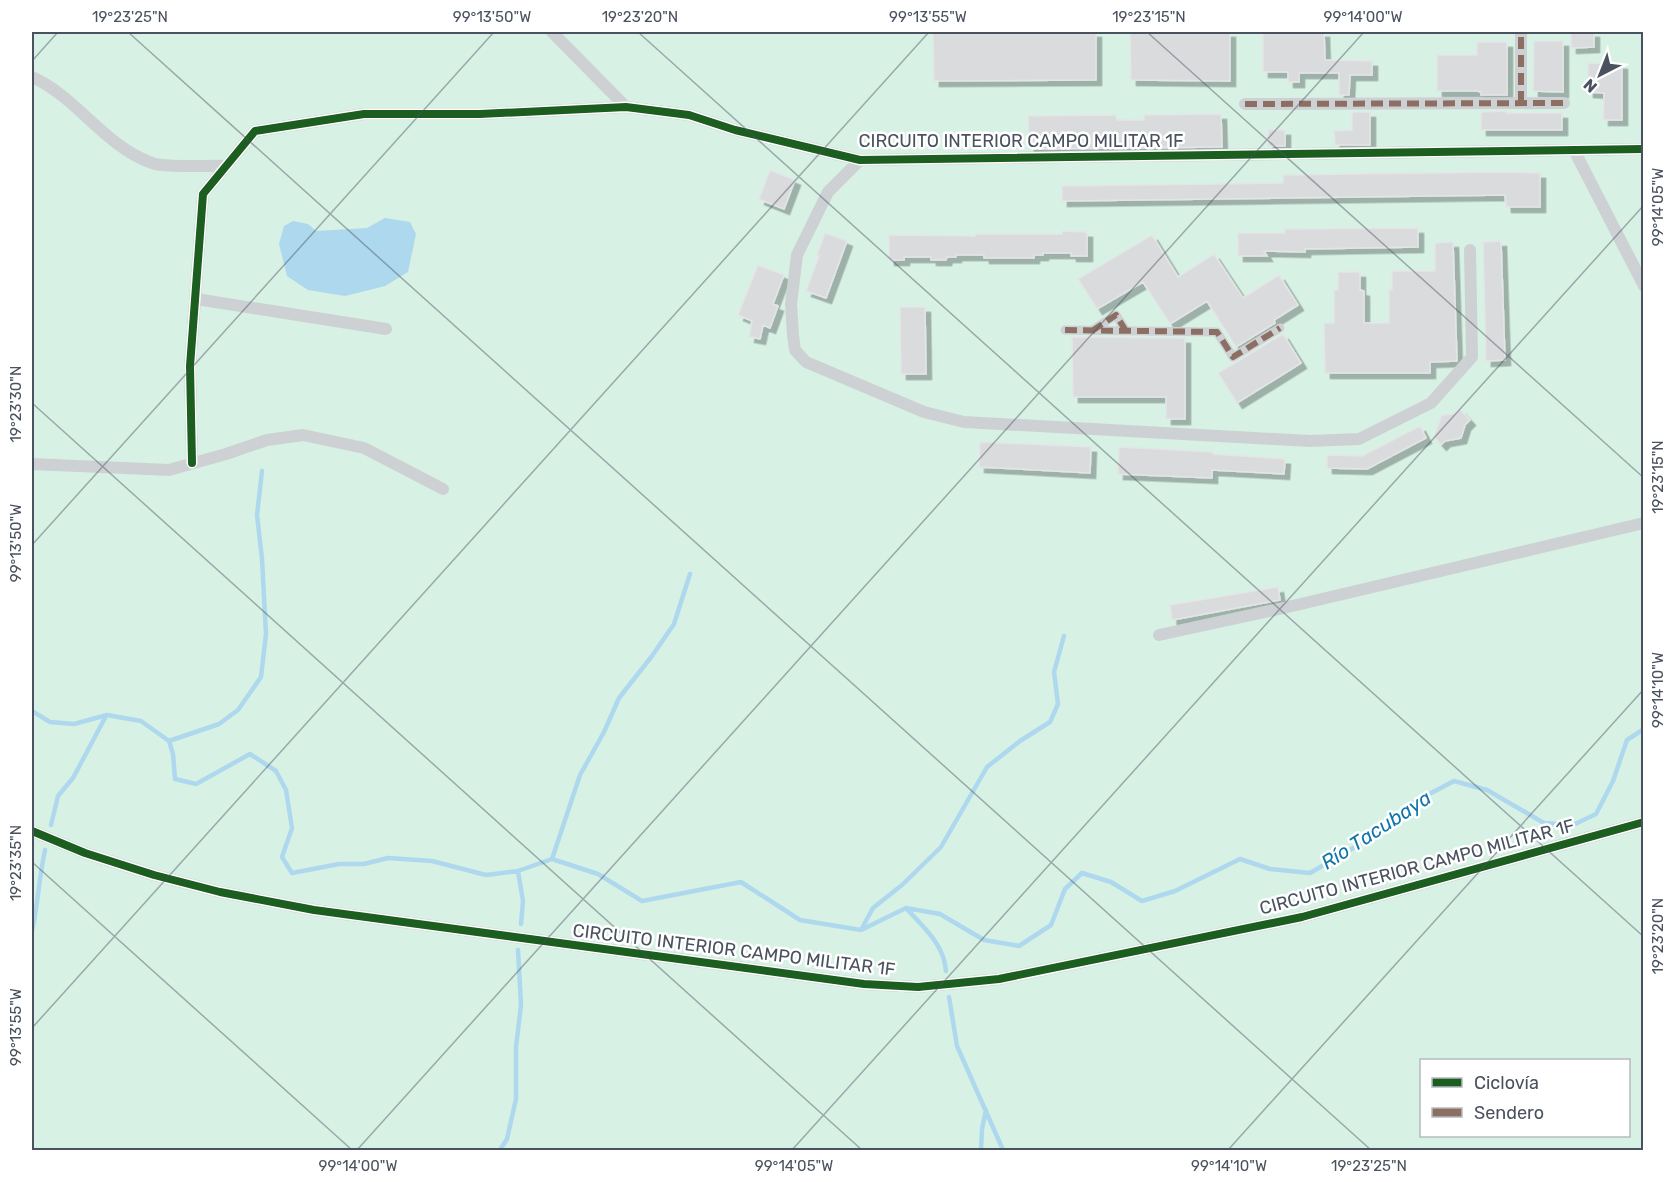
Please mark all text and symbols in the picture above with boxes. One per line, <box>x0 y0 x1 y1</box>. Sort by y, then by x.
text: 19°23'25"N <box>92 8 168 26</box>
text: 99°13'50"W <box>453 8 531 26</box>
text: 19°23'20"N <box>602 8 678 26</box>
text: 99°13'55"W <box>889 8 967 26</box>
text: 19°23'15"N <box>1112 8 1186 26</box>
text: 99°14'00"W <box>1324 8 1402 26</box>
north arrow <box>1570 45 1630 105</box>
text: N <box>1580 75 1601 97</box>
street label: CIRCUITO INTERIOR CAMPO MILITAR 1F <box>859 130 1183 152</box>
text: 99°14'05"W <box>1649 168 1667 246</box>
text: 19°23'30"N <box>7 366 25 442</box>
text: 19°23'15"N <box>1649 440 1667 514</box>
text: 99°13'50"W <box>7 504 25 582</box>
text: 99°14'10"W <box>1649 652 1667 728</box>
water label: Río Tacubaya <box>1316 785 1436 875</box>
street label: CIRCUITO INTERIOR CAMPO MILITAR 1F <box>1257 814 1577 920</box>
text: 19°23'35"N <box>7 825 25 901</box>
text: 19°23'20"N <box>1649 898 1667 974</box>
street label: CIRCUITO INTERIOR CAMPO MILITAR 1F <box>571 919 897 981</box>
text: 99°13'55"W <box>7 988 25 1066</box>
legend <box>1420 1059 1630 1137</box>
text: Ciclovía <box>1474 1072 1539 1094</box>
text: Sendero <box>1474 1102 1544 1124</box>
text: 99°14'00"W <box>319 1157 397 1175</box>
text: 99°14'05"W <box>755 1157 833 1175</box>
text: 99°14'10"W <box>1191 1157 1267 1175</box>
text: 19°23'25"N <box>1331 1157 1407 1175</box>

